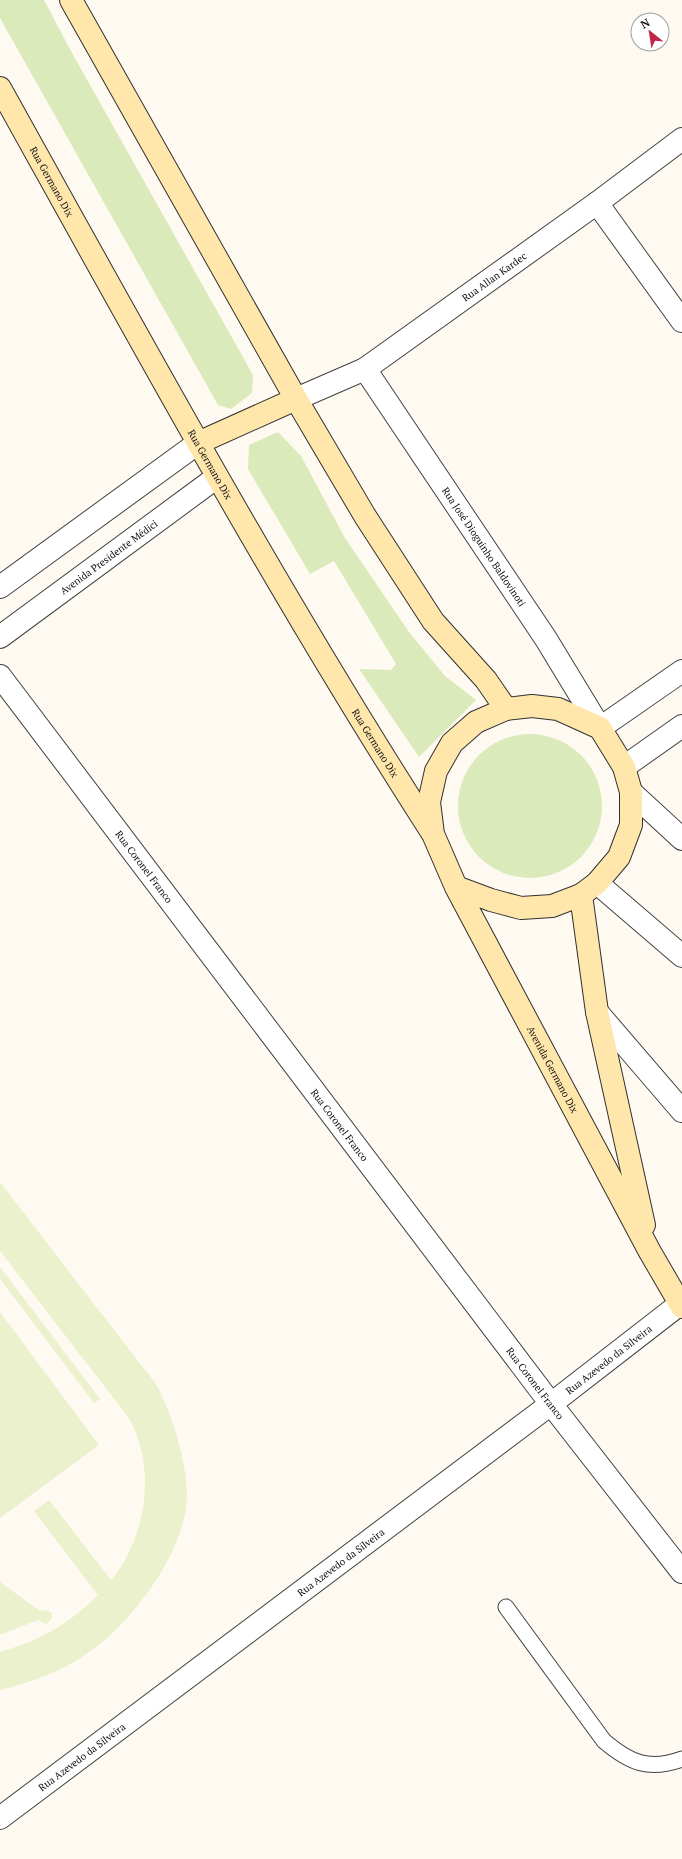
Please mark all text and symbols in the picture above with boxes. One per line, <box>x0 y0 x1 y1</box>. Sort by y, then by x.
north arrow <box>630 12 670 52</box>
text: N <box>638 15 653 31</box>
street label: Rua Germano Dix <box>27 144 77 220</box>
street label: Rua Allan Kardec <box>460 249 530 305</box>
street label: Rua Germano Dix <box>185 427 235 502</box>
street label: Rua José Dioguinho Baldovinoti <box>439 485 528 609</box>
street label: Avenida Presidente Médici <box>58 517 160 598</box>
street label: Rua Germano Dix <box>349 706 402 781</box>
street label: Rua Coronel Franco <box>112 828 176 906</box>
street label: Avenida Germano Dix <box>524 1024 581 1116</box>
street label: Rua Coronel Franco <box>308 1086 371 1164</box>
street label: Rua Azevedo da Silveira <box>563 1322 655 1397</box>
street label: Rua Coronel Franco <box>503 1345 567 1423</box>
street label: Rua Azevedo da Silveira <box>295 1526 387 1599</box>
street label: Rua Azevedo da Silveira <box>36 1720 128 1794</box>

